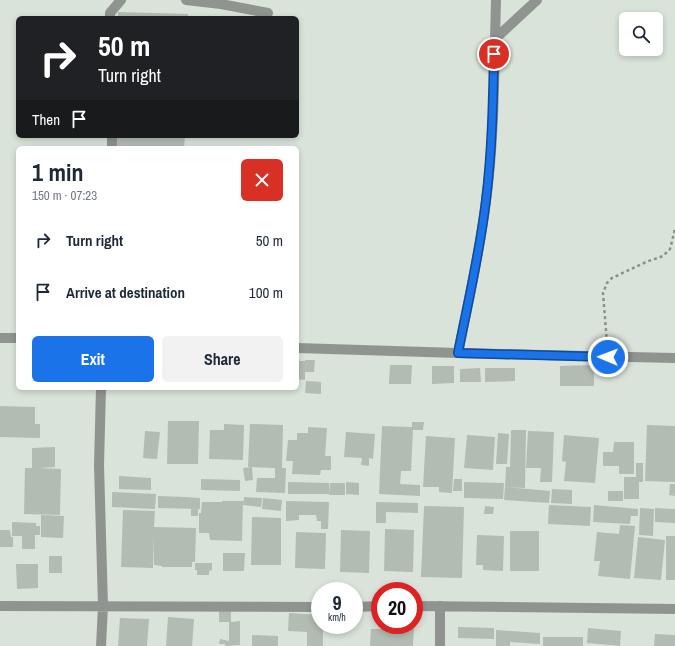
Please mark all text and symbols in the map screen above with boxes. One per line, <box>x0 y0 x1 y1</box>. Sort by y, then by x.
map controls <box>619 12 663 56</box>
button: search <box>619 12 663 56</box>
text: 50 m <box>98 27 150 65</box>
icon: right <box>32 32 84 84</box>
pin <box>477 37 511 71</box>
icon: arrive <box>483 43 505 65</box>
text: Turn right <box>98 63 161 88</box>
icon: arrive <box>68 108 90 130</box>
text: Then <box>32 109 60 130</box>
text: 1 min <box>32 156 83 188</box>
button: close <box>241 159 283 201</box>
text: 150 m · 07:23 <box>32 187 97 204</box>
icon: right <box>32 229 54 251</box>
text: Turn right <box>66 230 123 251</box>
text: 50 m <box>256 230 283 251</box>
icon: arrive <box>32 281 54 303</box>
text: Arrive at destination <box>66 282 185 303</box>
text: 100 m <box>249 282 283 303</box>
button: Exit <box>32 336 154 382</box>
button: Share <box>162 336 283 382</box>
position arrow <box>587 336 629 378</box>
speed limit sign: 20 <box>371 582 423 634</box>
text: 9 <box>332 589 342 616</box>
text: km/h <box>328 611 346 624</box>

